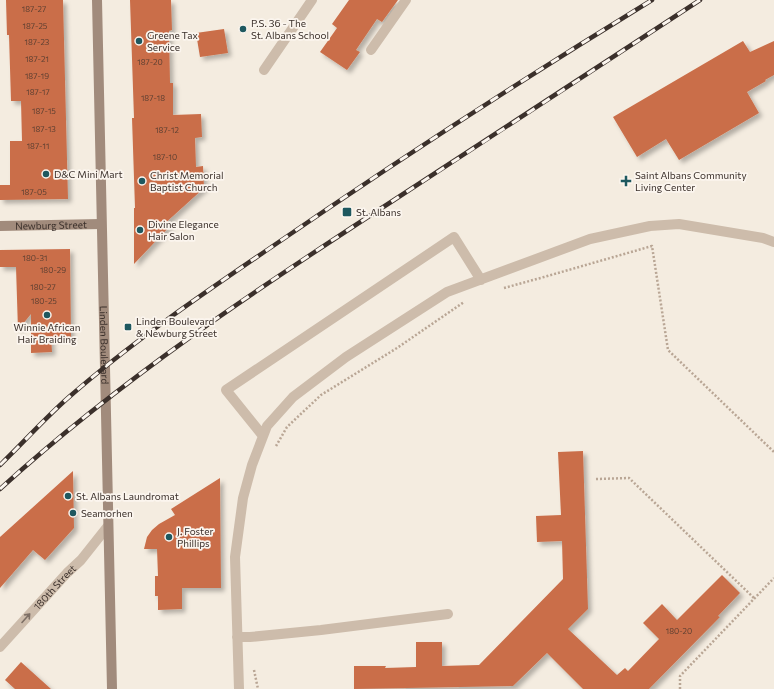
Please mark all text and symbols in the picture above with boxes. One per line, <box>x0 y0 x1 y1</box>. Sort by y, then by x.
house number: 187-27 <box>22 4 46 14</box>
place label: P.S. 36 - The St. Albans School <box>251 17 329 41</box>
house number: 187-25 <box>23 21 48 31</box>
marker: P.S. 36 - The St. Albans School <box>238 24 248 34</box>
place label: Greene Tax Service <box>147 29 198 53</box>
marker: Greene Tax Service <box>134 36 144 46</box>
house number: 187-23 <box>25 37 50 47</box>
house number: 187-21 <box>25 54 49 64</box>
house number: 187-20 <box>137 57 163 67</box>
house number: 187-19 <box>25 71 49 81</box>
house number: 187-17 <box>26 87 50 97</box>
house number: 187-18 <box>141 93 165 103</box>
house number: 187-15 <box>32 106 56 116</box>
house number: 187-13 <box>32 124 56 134</box>
house number: 187-12 <box>155 125 179 135</box>
house number: 187-11 <box>27 141 49 151</box>
house number: 187-10 <box>153 152 177 162</box>
place label: D&C Mini Mart <box>54 168 123 180</box>
marker: D&C Mini Mart <box>41 169 51 179</box>
place label: Christ Memorial Baptist Church <box>150 169 224 193</box>
place label: Saint Albans Community Living Center <box>635 169 747 193</box>
marker: Saint Albans Community Living Center <box>620 175 632 187</box>
marker: Christ Memorial Baptist Church <box>137 176 147 186</box>
house number: 187-05 <box>21 187 47 197</box>
marker: St. Albans <box>341 206 353 218</box>
place label: St. Albans <box>356 206 401 218</box>
street label: Newburg Street <box>15 218 87 232</box>
place label: Divine Elegance Hair Salon <box>148 218 219 242</box>
marker: Divine Elegance Hair Salon <box>135 225 145 235</box>
house number: 180-31 <box>23 253 47 263</box>
house number: 180-29 <box>40 265 66 275</box>
house number: 180-27 <box>30 282 56 292</box>
house number: 180-25 <box>31 296 57 306</box>
street label: Linden Boulevard <box>98 306 111 384</box>
marker: Winnie African Hair Braiding <box>42 310 52 320</box>
place label: Linden Boulevard & Newburg Street <box>136 315 217 339</box>
place label: Winnie African Hair Braiding <box>13 321 81 345</box>
marker: Linden Boulevard & Newburg Street <box>123 322 133 332</box>
place label: St. Albans Laundromat <box>76 490 179 502</box>
marker: St. Albans Laundromat <box>63 491 73 501</box>
place label: Seamorhen <box>81 507 133 519</box>
marker: Seamorhen <box>68 508 78 518</box>
place label: J. Foster Phillips <box>177 525 213 549</box>
marker: J. Foster Phillips <box>164 532 174 542</box>
street label: 180th Street <box>31 562 78 612</box>
one-way arrow <box>21 613 31 623</box>
house number: 180-20 <box>666 626 692 636</box>

